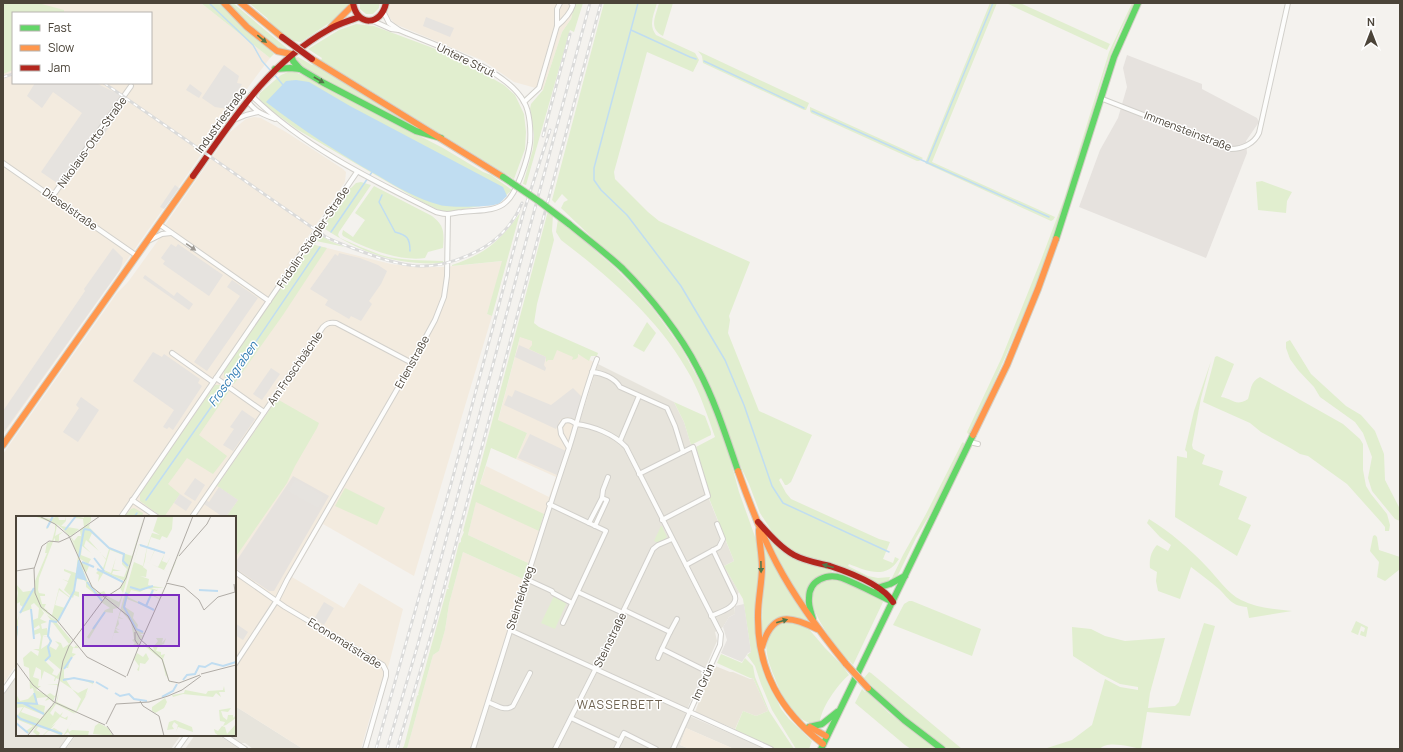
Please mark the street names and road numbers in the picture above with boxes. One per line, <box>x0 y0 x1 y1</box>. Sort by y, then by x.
street label: Untere Strut <box>434 39 498 80</box>
street label: Industriestraße <box>192 83 250 156</box>
street label: Nikolaus-Otto-Straße <box>54 93 130 190</box>
street label: Immensteinstraße <box>1142 107 1235 154</box>
street label: Fridolin-Stiegler-Straße <box>273 182 353 291</box>
street label: Dieselstraße <box>40 184 101 233</box>
street label: Am Froschbächle <box>264 327 326 408</box>
street label: Erlenstraße <box>391 332 433 391</box>
street label: Steinfeldweg <box>502 564 537 632</box>
street label: Steinstraße <box>590 609 630 670</box>
street label: Economatstraße <box>305 614 386 672</box>
street label: Im Grün <box>688 661 717 703</box>

